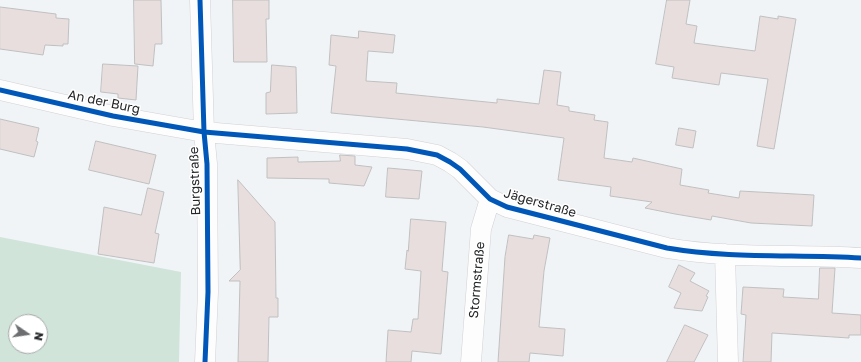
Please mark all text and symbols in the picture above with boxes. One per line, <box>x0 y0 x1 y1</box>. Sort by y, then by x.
street label: An der Burg <box>67 87 141 117</box>
street label: Burgstraße <box>186 146 204 216</box>
street label: Jägerstraße <box>502 185 578 221</box>
street label: Stormstraße <box>466 241 488 319</box>
north arrow <box>8 314 48 354</box>
text: N <box>32 331 46 342</box>

